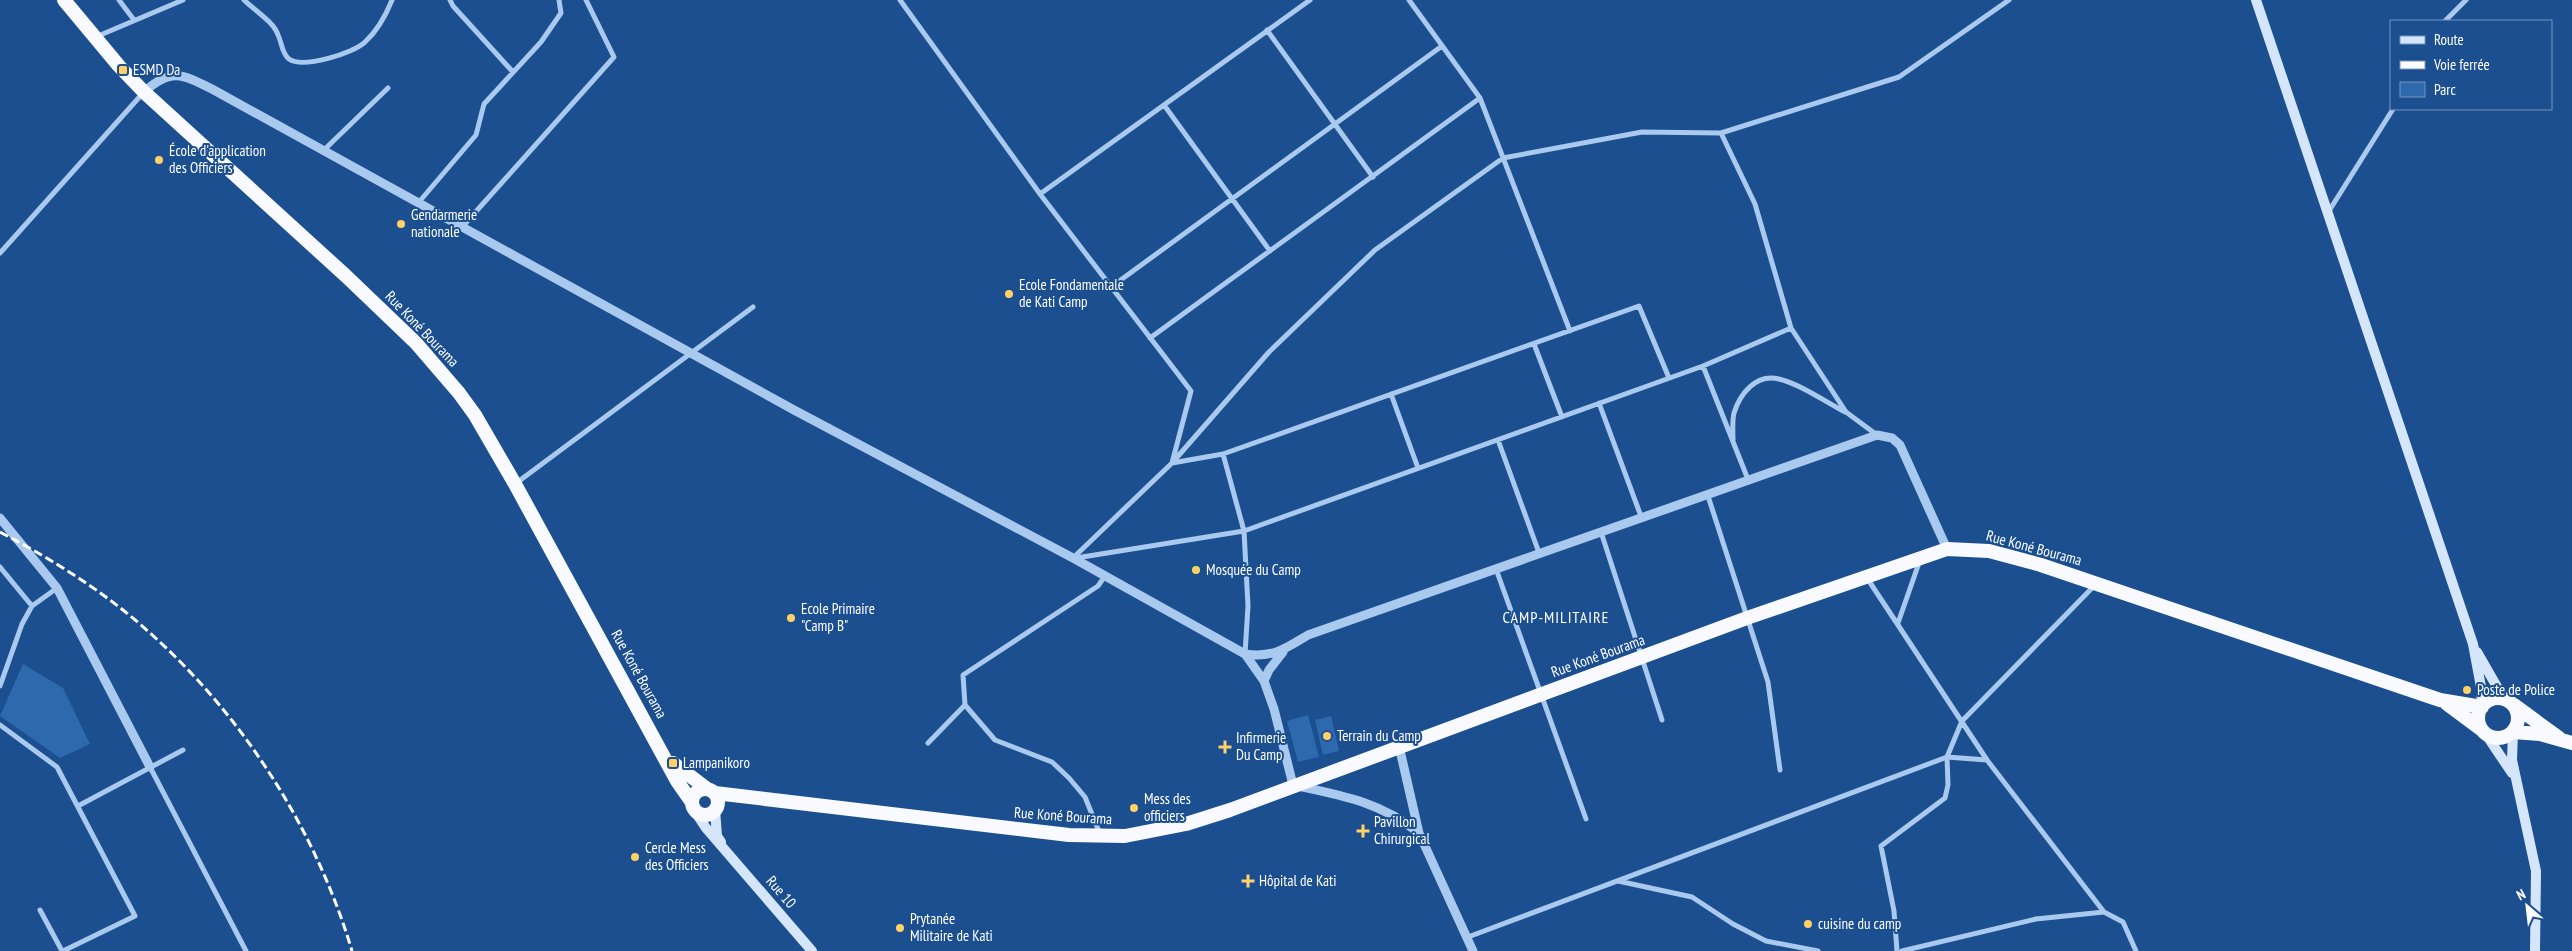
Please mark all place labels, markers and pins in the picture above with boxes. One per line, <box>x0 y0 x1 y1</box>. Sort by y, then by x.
place label: ESMD Da <box>133 60 180 79</box>
marker: ESMD Da <box>117 64 129 76</box>
place label: École d'application des Officiers <box>169 141 266 177</box>
marker: École d'application des Officiers <box>153 154 165 166</box>
place label: Gendarmerie nationale <box>411 205 477 241</box>
marker: Gendarmerie nationale <box>395 218 407 230</box>
place label: Ecole Fondamentale de Kati Camp <box>1019 275 1124 311</box>
marker: Ecole Fondamentale de Kati Camp <box>1003 288 1015 300</box>
place label: Mosquée du Camp <box>1206 560 1301 579</box>
marker: Mosquée du Camp <box>1190 564 1202 576</box>
place label: Ecole Primaire "Camp B" <box>801 599 875 635</box>
marker: Ecole Primaire "Camp B" <box>785 612 797 624</box>
place label: Poste de Police <box>2477 680 2555 699</box>
marker: Poste de Police <box>2461 684 2473 696</box>
place label: Terrain du Camp <box>1337 726 1421 745</box>
place label: Infirmerie Du Camp <box>1236 728 1286 764</box>
marker: Terrain du Camp <box>1321 730 1333 742</box>
marker: Infirmerie Du Camp <box>1218 740 1232 754</box>
place label: Lampanikoro <box>683 753 750 772</box>
marker: Lampanikoro <box>667 757 679 769</box>
place label: Mess des officiers <box>1144 789 1191 825</box>
marker: Mess des officiers <box>1128 802 1140 814</box>
place label: Pavillon Chirurgical <box>1374 812 1431 848</box>
marker: Pavillon Chirurgical <box>1356 824 1370 838</box>
place label: Cercle Mess des Officiers <box>645 838 709 874</box>
marker: Cercle Mess des Officiers <box>629 851 641 863</box>
place label: Hôpital de Kati <box>1259 871 1336 890</box>
marker: Hôpital de Kati <box>1241 874 1255 888</box>
place label: Prytanée Militaire de Kati <box>910 909 993 945</box>
place label: cuisine du camp <box>1818 914 1901 933</box>
marker: cuisine du camp <box>1802 918 1814 930</box>
marker: Prytanée Militaire de Kati <box>894 922 906 934</box>

